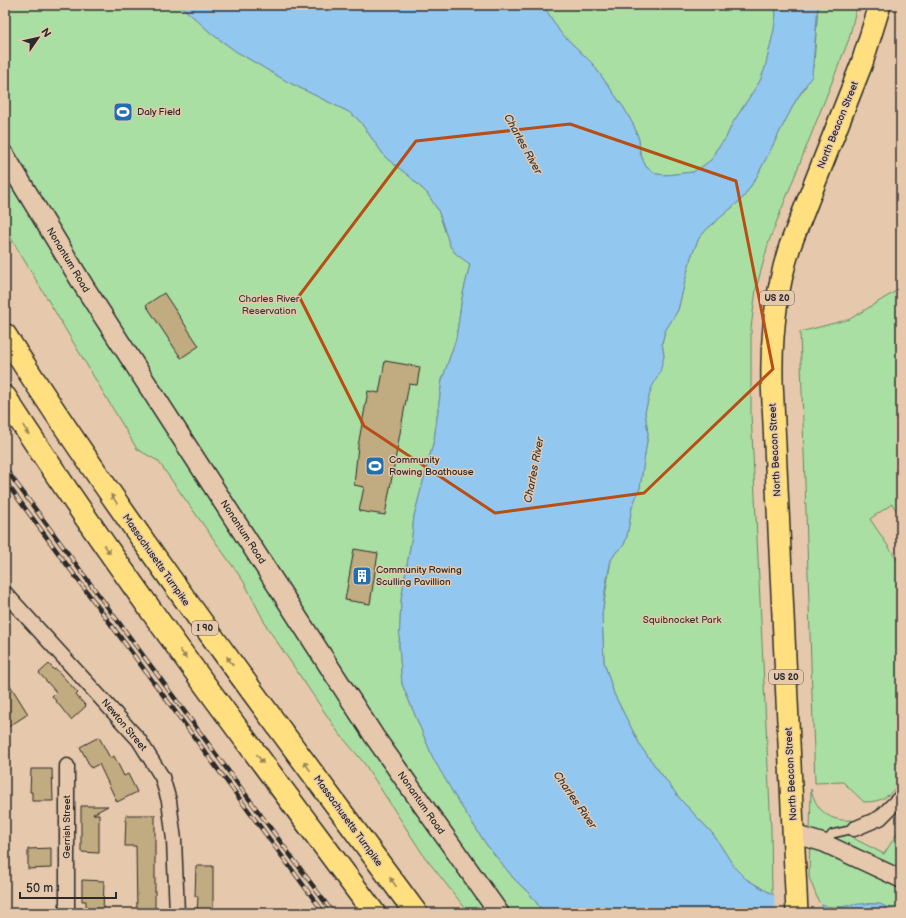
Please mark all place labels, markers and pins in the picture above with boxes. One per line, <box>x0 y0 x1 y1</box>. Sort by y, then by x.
sports icon: Daly Field <box>112 101 134 123</box>
place label: Daly Field <box>137 106 181 118</box>
place label: Community Rowing Boathouse <box>389 454 474 478</box>
sports icon: Community Rowing Boathouse <box>364 455 386 477</box>
place label: Community Rowing Sculling Pavillion <box>376 564 462 588</box>
building icon: Community Rowing Sculling Pavillion <box>351 565 373 587</box>

